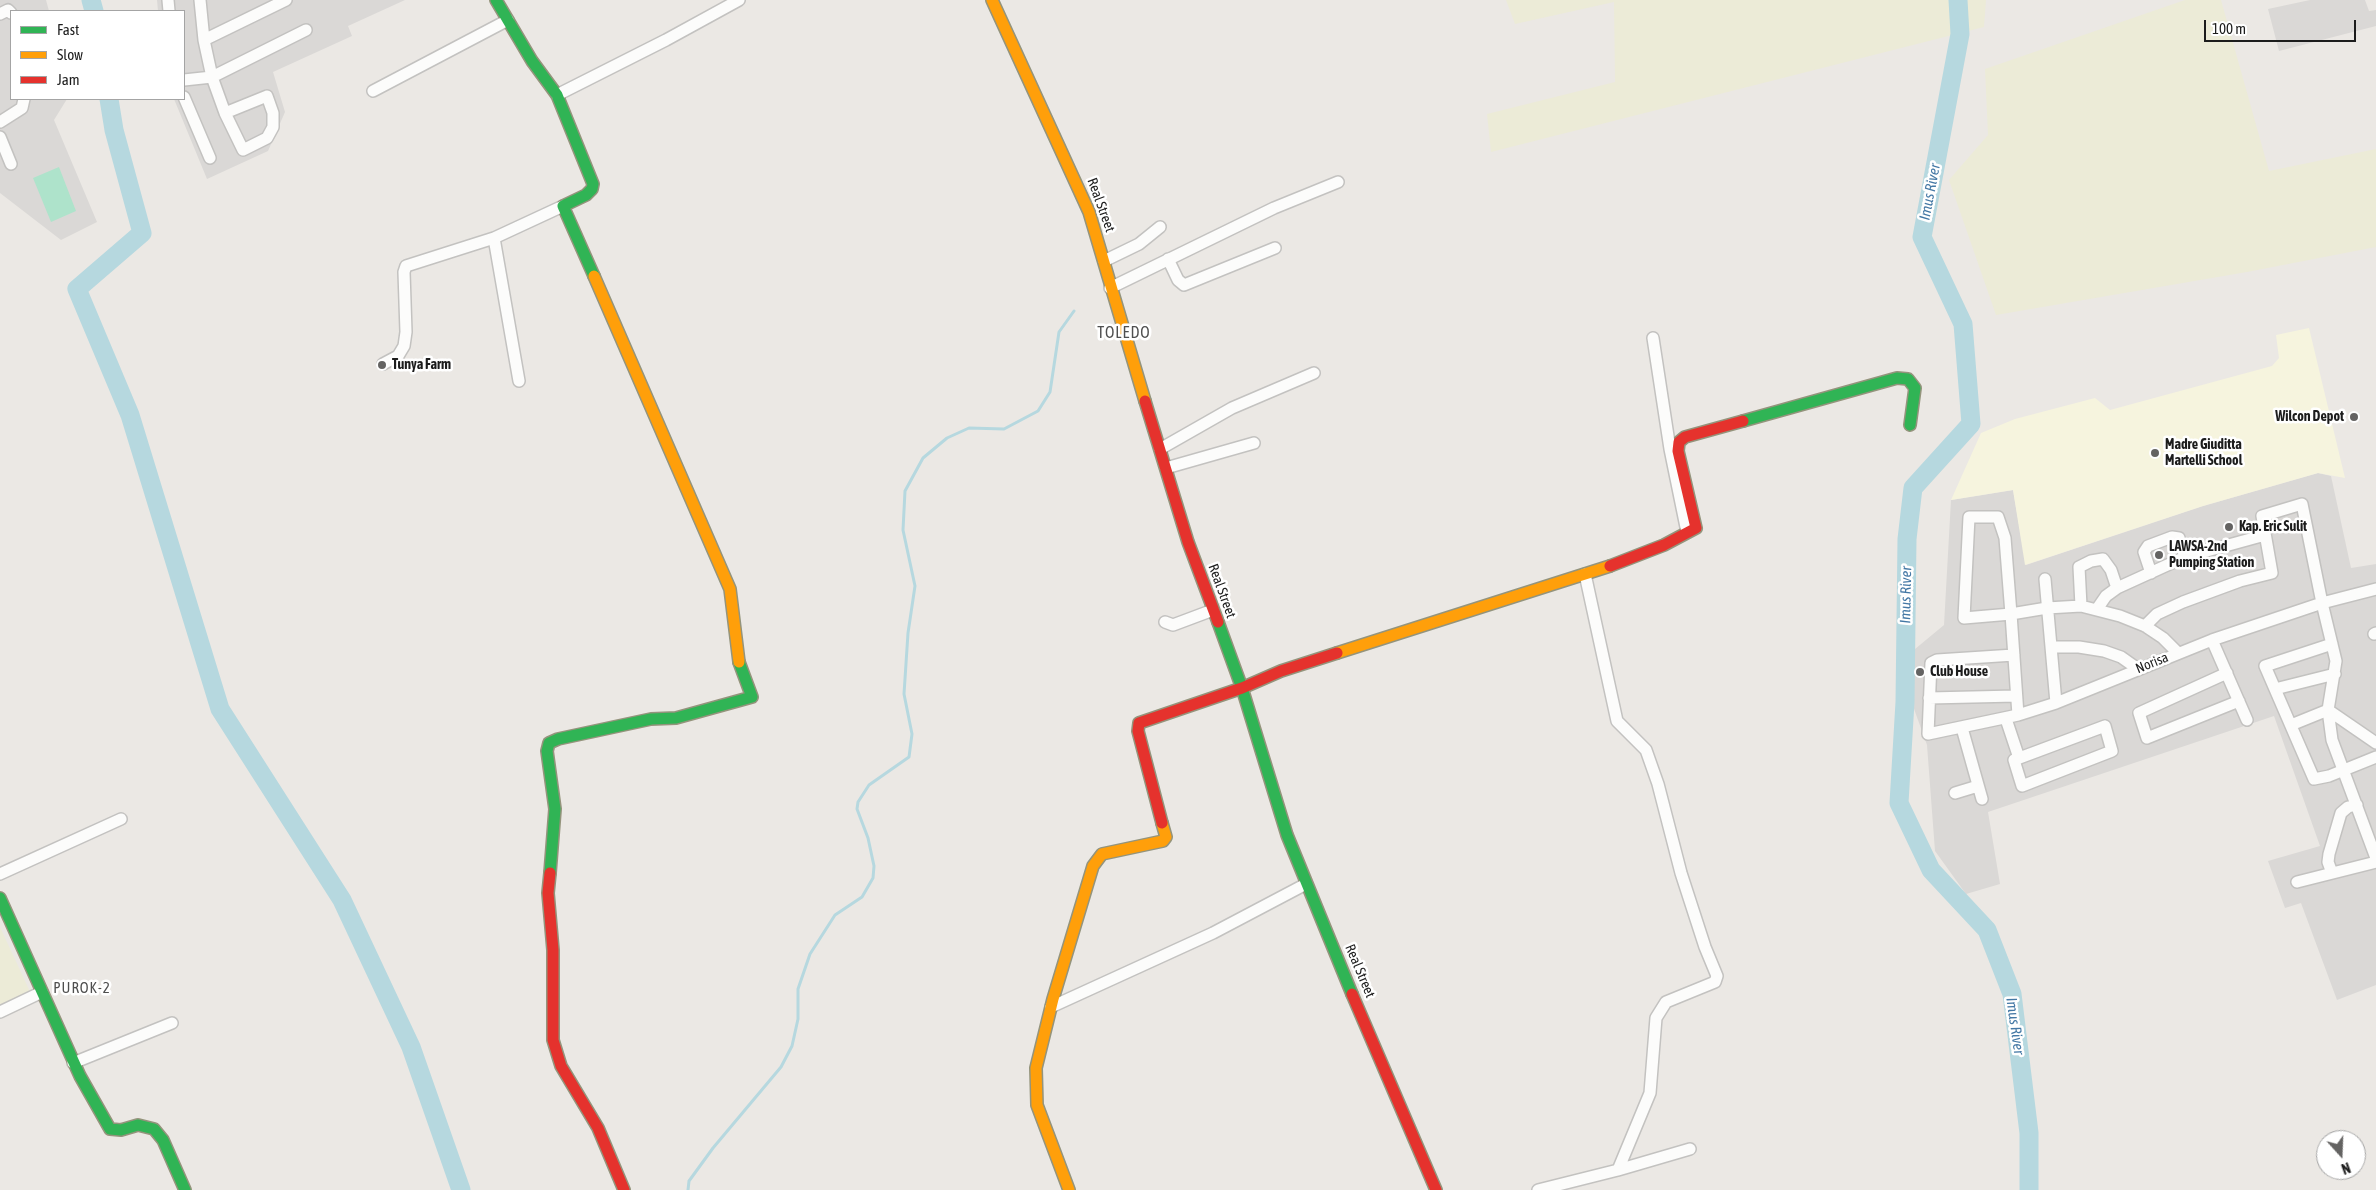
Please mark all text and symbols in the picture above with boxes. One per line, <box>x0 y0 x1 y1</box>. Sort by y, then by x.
legend <box>10 10 185 100</box>
scale bar <box>2206 10 2358 42</box>
text: 100 m <box>2212 20 2246 37</box>
text: Fast <box>57 21 79 38</box>
text: Slow <box>57 46 83 63</box>
text: Jam <box>57 71 80 88</box>
water label: Imus River <box>1916 162 1944 222</box>
street label: Real Street <box>1083 176 1119 234</box>
district label: TOLEDO <box>1097 323 1151 343</box>
place label: Tunya Farm <box>392 357 451 373</box>
marker: Tunya Farm <box>376 359 388 371</box>
place label: Wilcon Depot <box>2275 409 2344 425</box>
marker: Wilcon Depot <box>2348 411 2360 423</box>
place label: Madre Giuditta Martelli School <box>2165 437 2242 470</box>
marker: Madre Giuditta Martelli School <box>2149 447 2161 459</box>
place label: Kap. Eric Sulit <box>2239 519 2307 535</box>
marker: Kap. Eric Sulit <box>2223 521 2235 533</box>
place label: LAWSA-2nd Pumping Station <box>2169 539 2254 572</box>
marker: LAWSA-2nd Pumping Station <box>2153 549 2165 561</box>
street label: Real Street <box>1204 562 1240 620</box>
water label: Imus River <box>1897 566 1915 624</box>
street label: Norisa <box>2133 649 2171 677</box>
place label: Club House <box>1930 664 1988 680</box>
marker: Club House <box>1914 666 1926 678</box>
street label: Real Street <box>1341 942 1379 1000</box>
district label: PUROK-2 <box>52 979 112 997</box>
water label: Imus River <box>2002 996 2028 1056</box>
north arrow <box>2316 1130 2366 1180</box>
text: N <box>2339 1159 2352 1177</box>

